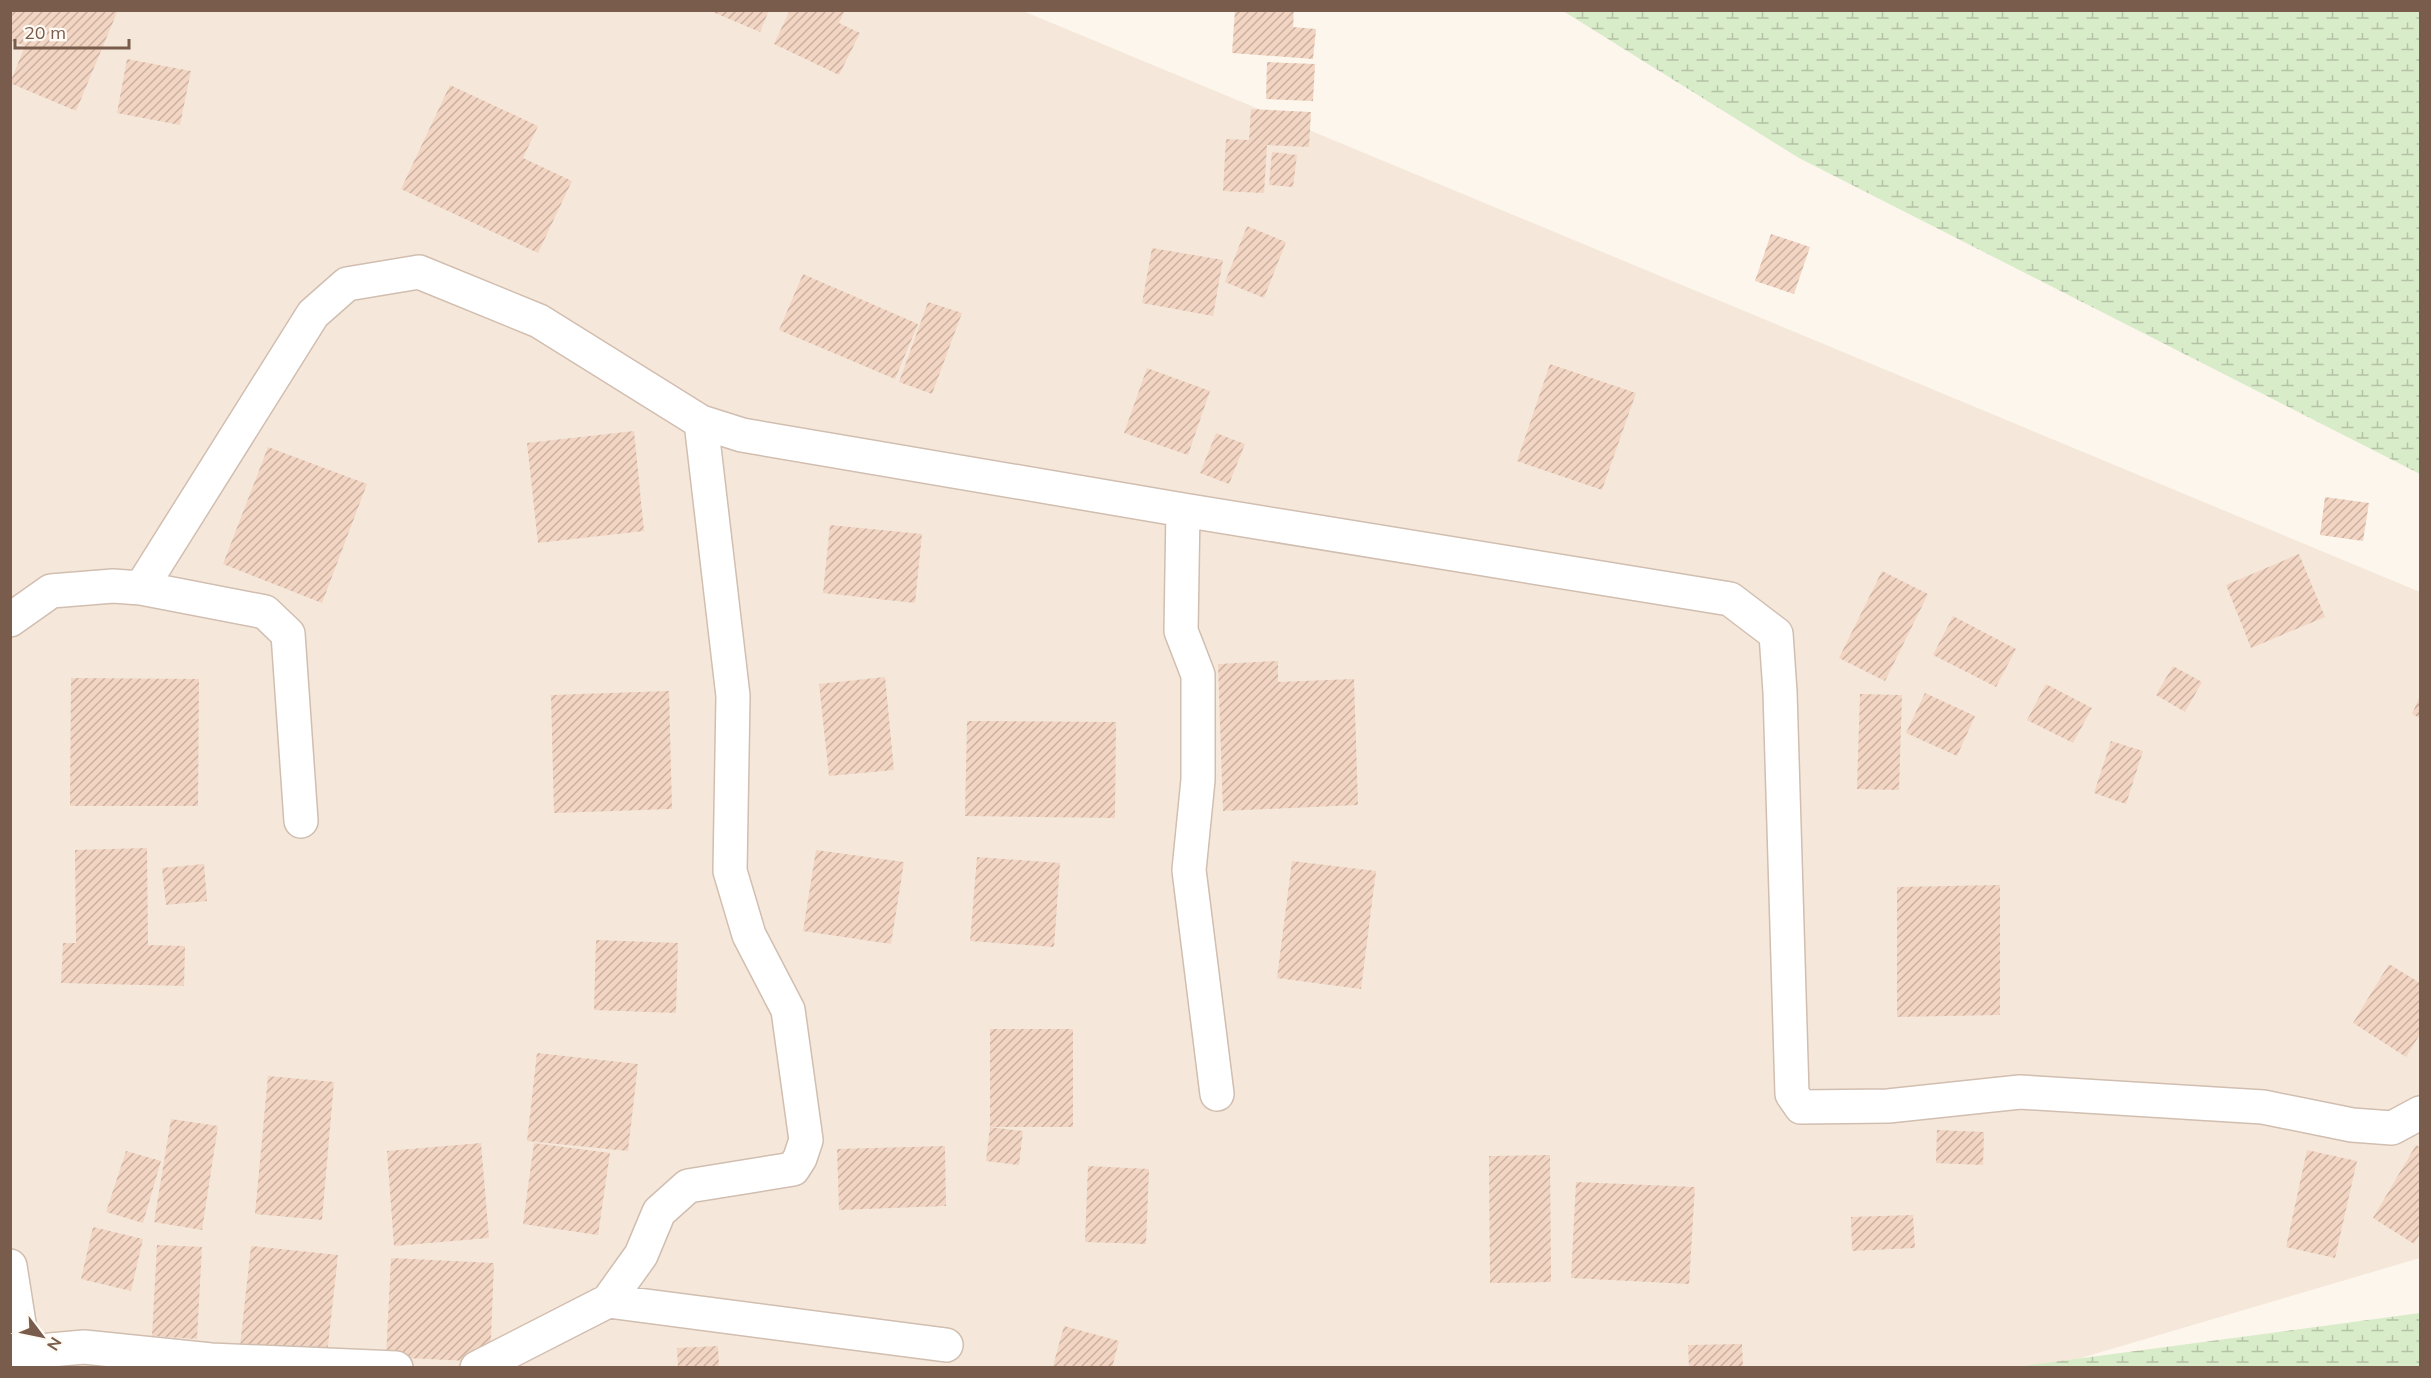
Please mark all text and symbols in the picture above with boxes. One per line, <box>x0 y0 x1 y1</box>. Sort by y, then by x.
scale bar <box>15 12 129 50</box>
text: 20 m <box>24 21 66 44</box>
north arrow <box>12 1306 72 1366</box>
text: N <box>43 1334 66 1354</box>

